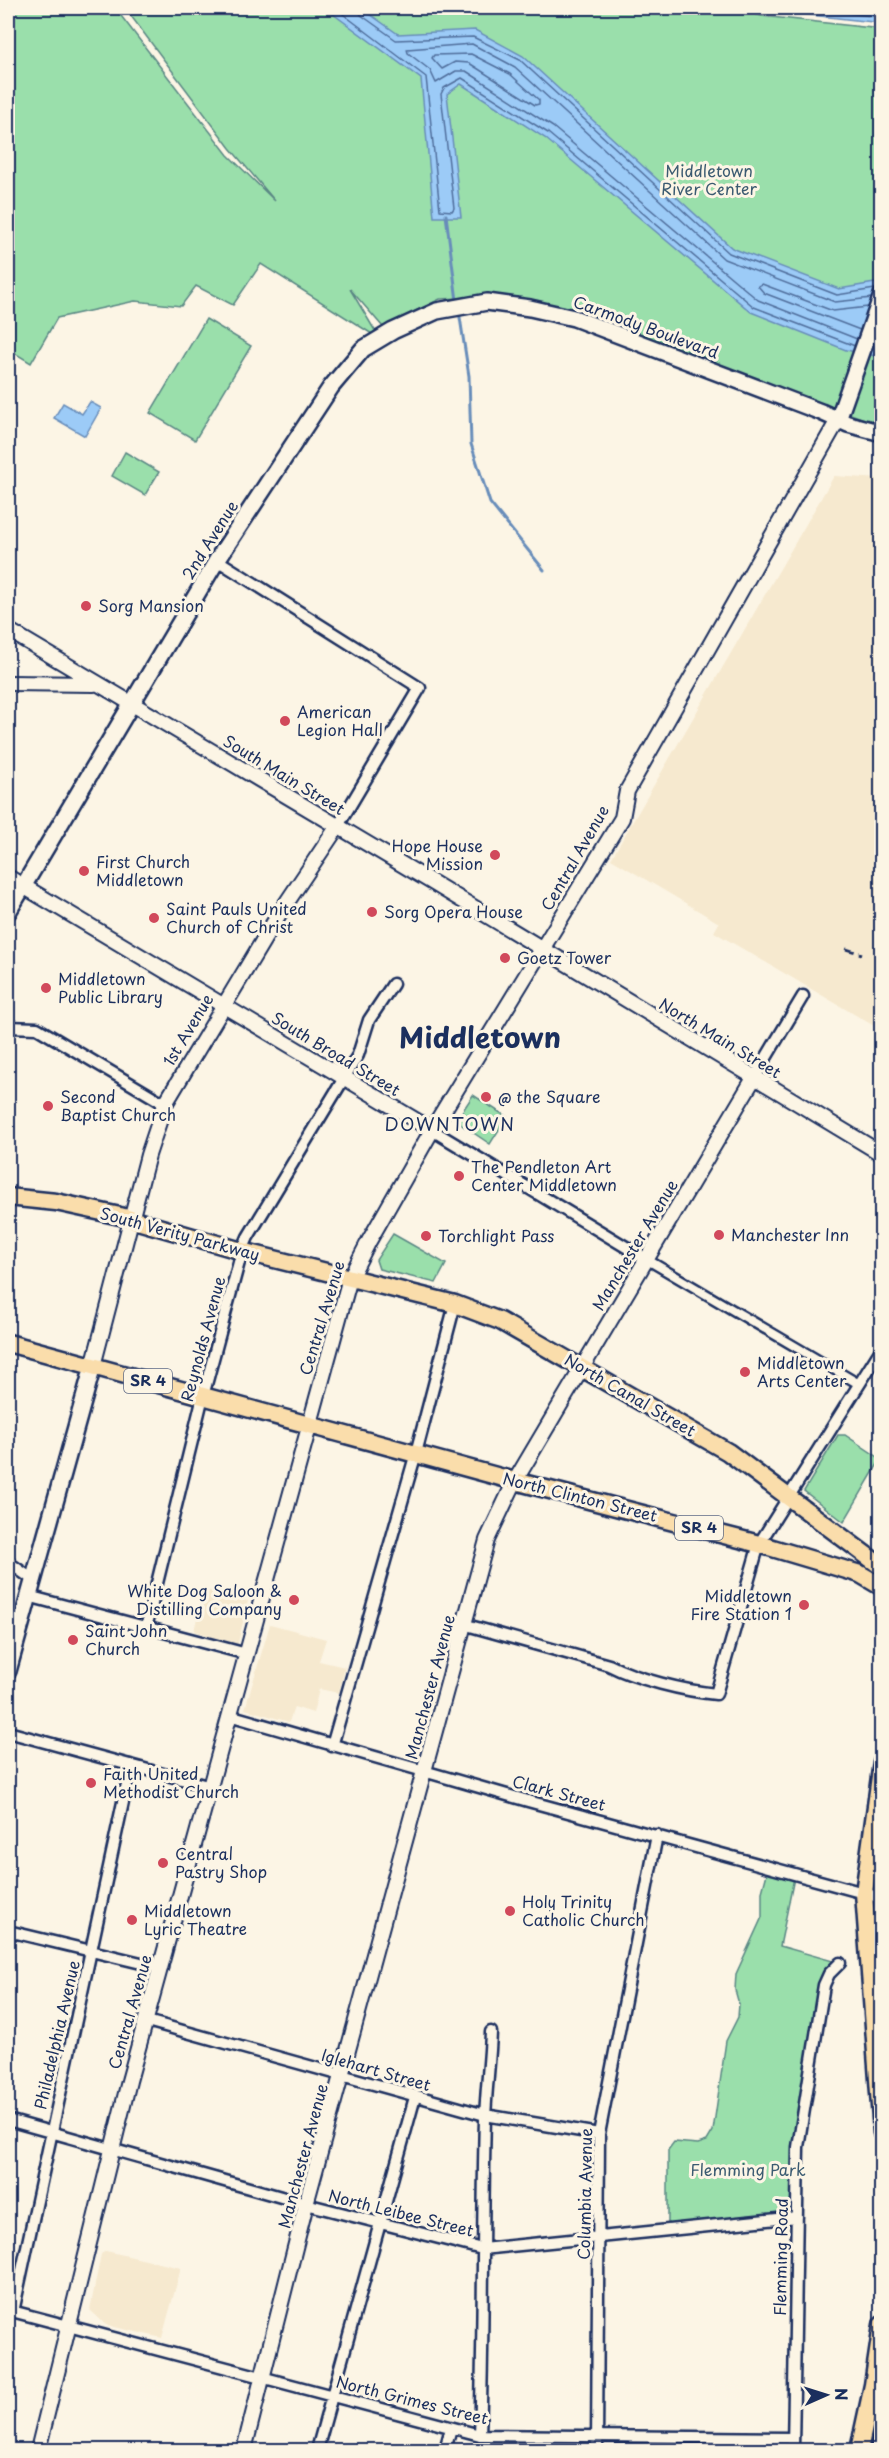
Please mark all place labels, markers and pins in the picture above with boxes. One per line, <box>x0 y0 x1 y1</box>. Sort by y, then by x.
place label: Sorg Mansion <box>98 593 204 617</box>
marker: Sorg Mansion <box>79 599 93 613</box>
place label: American Legion Hall <box>297 699 383 741</box>
marker: American Legion Hall <box>278 714 292 728</box>
place label: Hope House Mission <box>392 833 483 875</box>
marker: Hope House Mission <box>488 848 502 862</box>
place label: First Church Middletown <box>96 849 190 891</box>
marker: First Church Middletown <box>77 864 91 878</box>
place label: Saint Pauls United Church of Christ <box>166 896 307 938</box>
place label: Sorg Opera House <box>384 899 523 923</box>
marker: Sorg Opera House <box>365 905 379 919</box>
marker: Saint Pauls United Church of Christ <box>147 911 161 925</box>
place label: Goetz Tower <box>517 945 612 969</box>
marker: Goetz Tower <box>498 951 512 965</box>
place label: Middletown Public Library <box>58 966 163 1008</box>
marker: Middletown Public Library <box>39 981 53 995</box>
place label: Second Baptist Church <box>60 1084 176 1126</box>
place label: @ the Square <box>498 1084 600 1108</box>
marker: @ the Square <box>479 1090 493 1104</box>
marker: Second Baptist Church <box>41 1099 55 1113</box>
place label: The Pendleton Art Center Middletown <box>471 1154 617 1196</box>
marker: The Pendleton Art Center Middletown <box>452 1169 466 1183</box>
place label: Manchester Inn <box>731 1222 849 1246</box>
place label: Torchlight Pass <box>438 1223 554 1247</box>
marker: Manchester Inn <box>712 1228 726 1242</box>
marker: Torchlight Pass <box>419 1229 433 1243</box>
place label: Middletown Arts Center <box>757 1350 847 1392</box>
marker: Middletown Arts Center <box>738 1365 752 1379</box>
place label: White Dog Saloon & Distilling Company <box>127 1578 282 1620</box>
place label: Middletown Fire Station 1 <box>691 1583 792 1625</box>
marker: White Dog Saloon & Distilling Company <box>287 1593 301 1607</box>
marker: Middletown Fire Station 1 <box>797 1598 811 1612</box>
place label: Saint John Church <box>85 1618 167 1660</box>
marker: Saint John Church <box>66 1633 80 1647</box>
place label: Faith United Methodist Church <box>103 1761 239 1803</box>
marker: Faith United Methodist Church <box>84 1776 98 1790</box>
place label: Central Pastry Shop <box>175 1841 267 1883</box>
marker: Central Pastry Shop <box>156 1856 170 1870</box>
place label: Holy Trinity Catholic Church <box>522 1889 645 1931</box>
place label: Middletown Lyric Theatre <box>144 1898 247 1940</box>
marker: Holy Trinity Catholic Church <box>503 1904 517 1918</box>
marker: Middletown Lyric Theatre <box>125 1913 139 1927</box>

